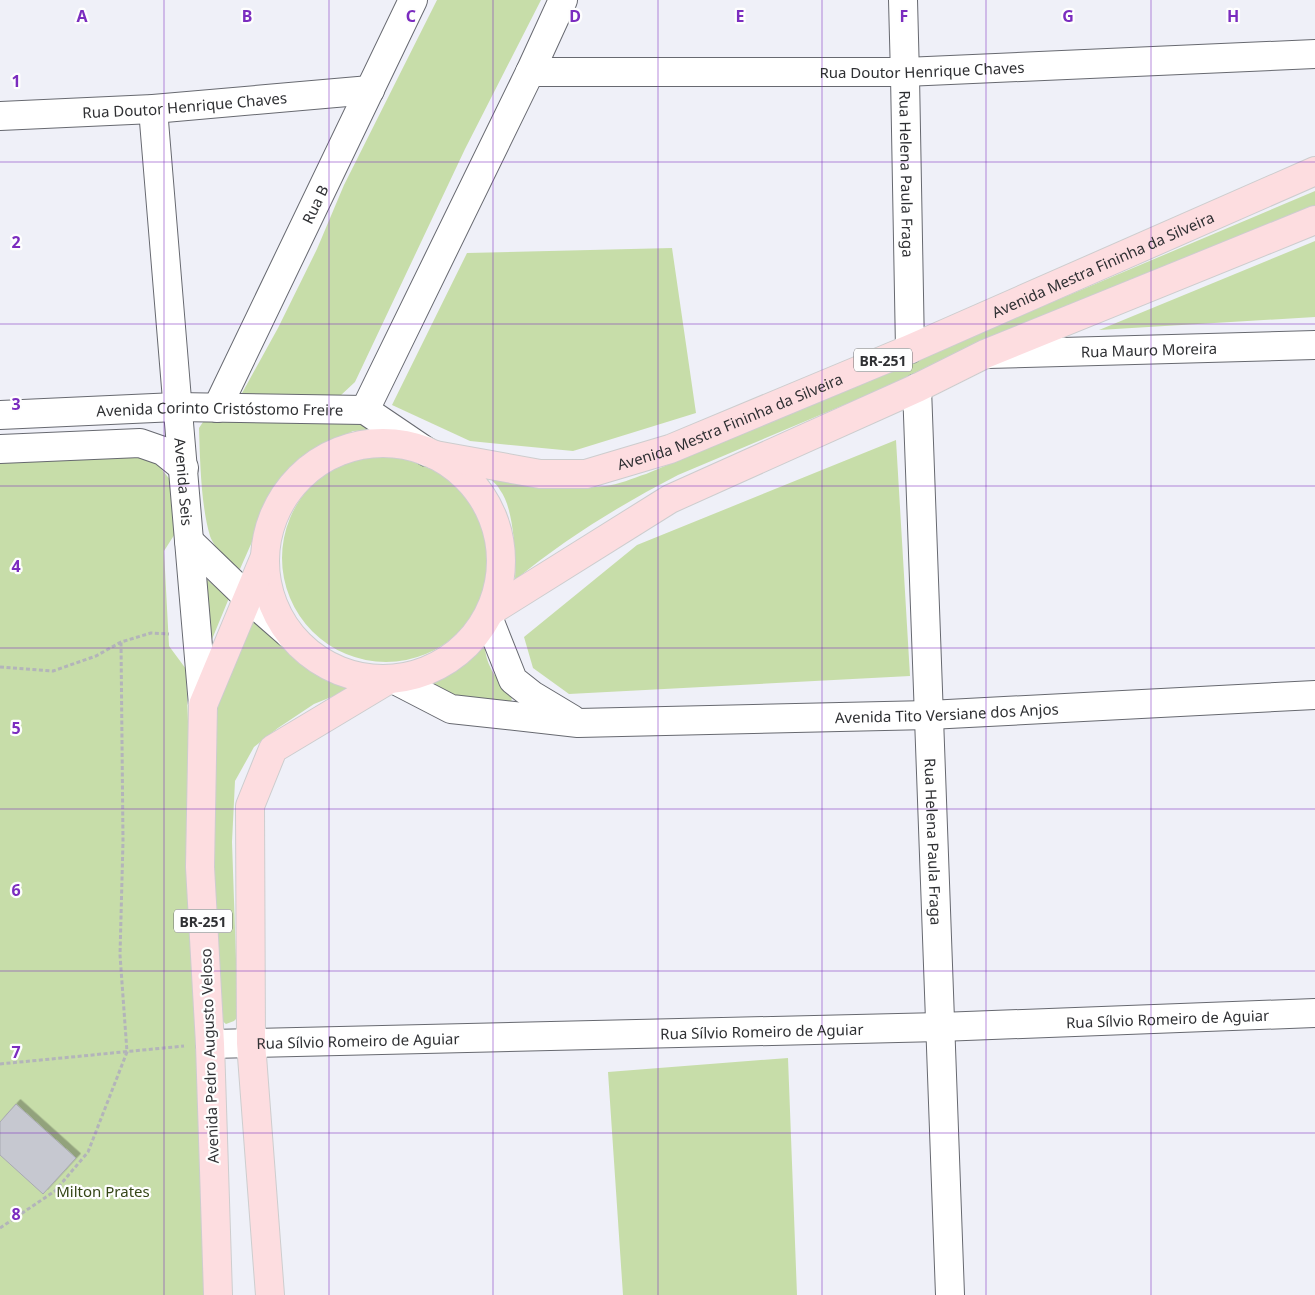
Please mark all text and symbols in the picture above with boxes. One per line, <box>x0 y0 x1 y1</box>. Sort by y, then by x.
text: A <box>76 5 88 27</box>
text: B <box>242 5 252 27</box>
text: C <box>406 5 416 27</box>
text: D <box>569 5 581 27</box>
text: E <box>736 5 745 27</box>
text: F <box>900 5 908 27</box>
text: G <box>1062 5 1074 27</box>
text: H <box>1227 5 1239 27</box>
street label: Rua Doutor Henrique Chaves <box>819 57 1025 82</box>
text: 1 <box>11 70 21 92</box>
street label: Rua Doutor Henrique Chaves <box>82 87 288 122</box>
street label: Rua Helena Paula Fraga <box>895 90 918 258</box>
street label: Rua B <box>297 182 333 227</box>
street label: Avenida Mestra Fininha da Silveira <box>989 207 1217 322</box>
text: 2 <box>11 231 21 253</box>
street label: Rua Mauro Moreira <box>1080 338 1217 361</box>
road number: BR-251 <box>854 348 912 372</box>
street label: Avenida Mestra Fininha da Silveira <box>615 368 846 474</box>
text: 3 <box>11 393 21 415</box>
street label: Avenida Corinto Cristóstomo Freire <box>96 397 344 421</box>
street label: Avenida Seis <box>170 437 198 526</box>
text: 4 <box>11 555 21 577</box>
street label: Avenida Tito Versiane dos Anjos <box>835 698 1059 727</box>
text: 5 <box>11 717 21 739</box>
street label: Rua Helena Paula Fraga <box>920 758 947 926</box>
text: 6 <box>11 879 21 901</box>
road number: BR-251 <box>174 909 232 932</box>
street label: Avenida Pedro Augusto Veloso <box>195 948 223 1164</box>
street label: Rua Sílvio Romeiro de Aguiar <box>1066 1005 1270 1032</box>
street label: Rua Sílvio Romeiro de Aguiar <box>660 1019 864 1044</box>
street label: Rua Sílvio Romeiro de Aguiar <box>256 1028 460 1053</box>
text: 7 <box>11 1041 21 1063</box>
park label: Milton Prates <box>56 1181 150 1201</box>
text: 8 <box>11 1203 21 1225</box>

